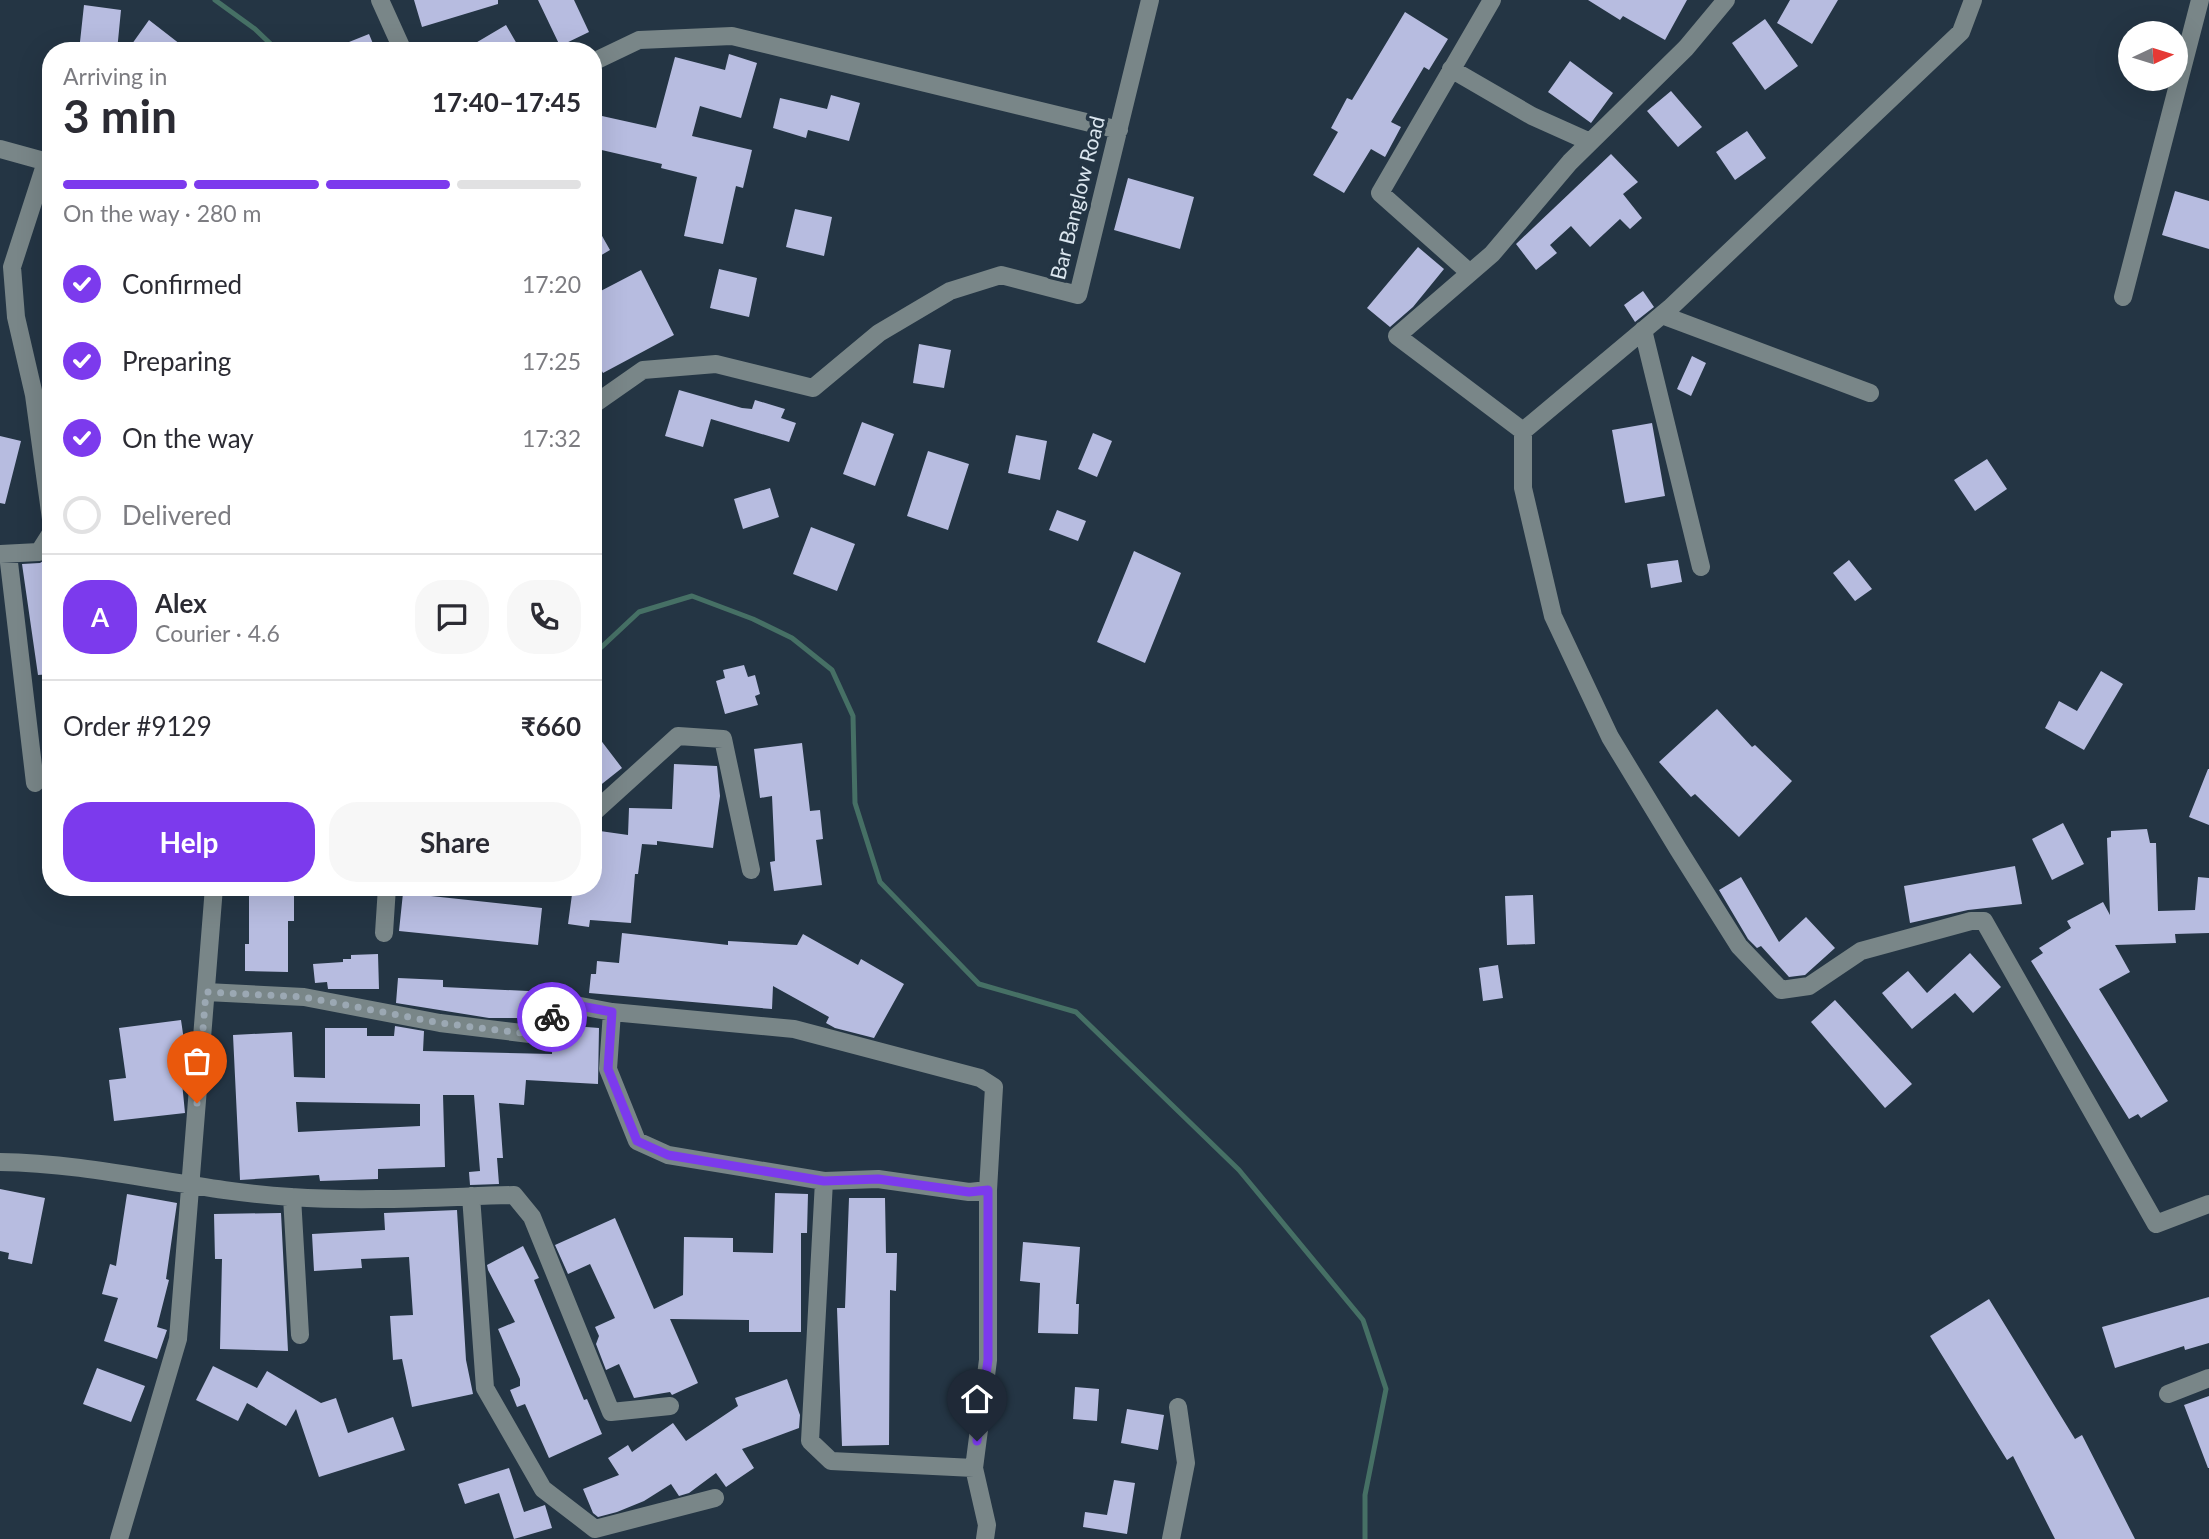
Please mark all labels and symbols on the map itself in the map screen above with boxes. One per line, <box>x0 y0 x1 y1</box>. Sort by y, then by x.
north arrow <box>2118 21 2188 91</box>
street label: Bar Banglow Road <box>1044 113 1109 282</box>
courier <box>517 982 587 1052</box>
pin <box>167 1031 227 1103</box>
pin <box>947 1369 1007 1441</box>

